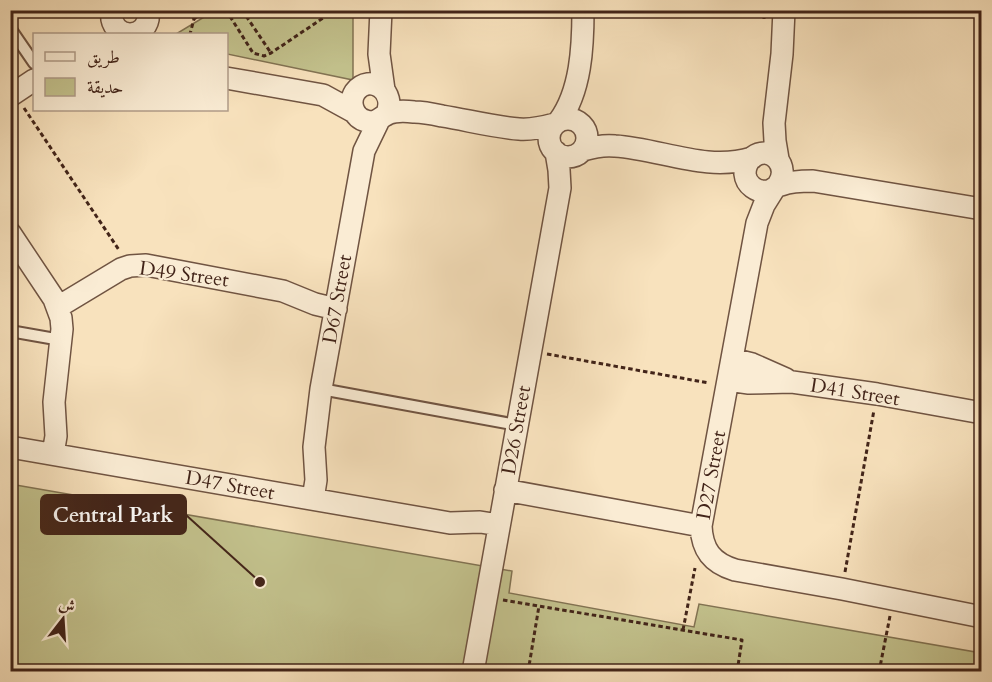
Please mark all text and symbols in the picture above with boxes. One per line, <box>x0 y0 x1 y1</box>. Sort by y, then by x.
legend <box>33 33 228 111</box>
text: طريق <box>87 45 120 70</box>
text: حديقة <box>87 75 123 100</box>
street label: D67 Street <box>316 252 358 346</box>
street label: D49 Street <box>137 254 231 294</box>
street label: D41 Street <box>808 372 902 412</box>
street label: D26 Street <box>495 383 537 477</box>
street label: D27 Street <box>690 428 732 522</box>
street label: D47 Street <box>183 464 277 506</box>
callout: Central Park <box>41 495 186 534</box>
text: Central Park <box>53 501 173 530</box>
north arrow <box>33 589 93 649</box>
text: ش <box>56 593 78 618</box>

